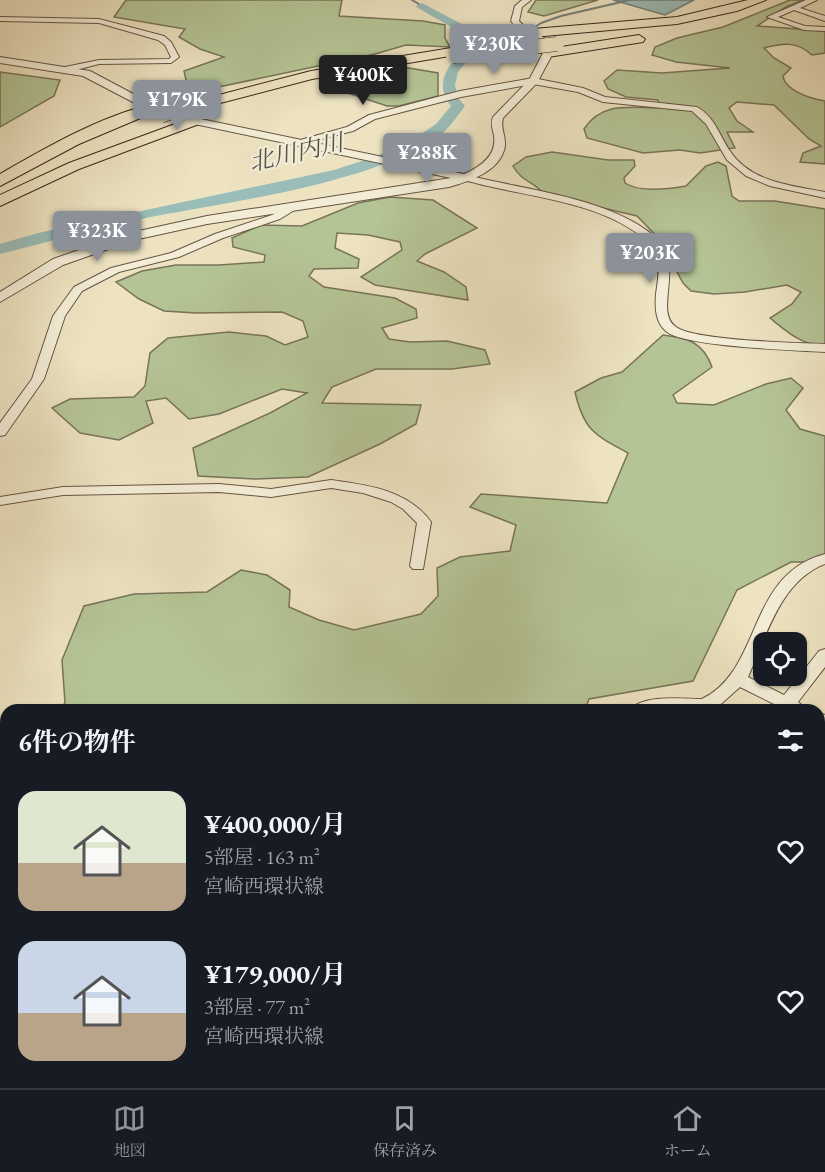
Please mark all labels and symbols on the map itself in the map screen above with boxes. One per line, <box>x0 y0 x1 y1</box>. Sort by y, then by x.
pin: ¥230K <box>452 24 536 75</box>
pin: ¥400K <box>321 55 405 106</box>
pin: ¥179K <box>135 80 219 131</box>
water label: 北川内川 <box>246 125 349 178</box>
pin: ¥288K <box>385 133 469 184</box>
pin: ¥323K <box>55 211 139 262</box>
pin: ¥203K <box>608 233 692 284</box>

